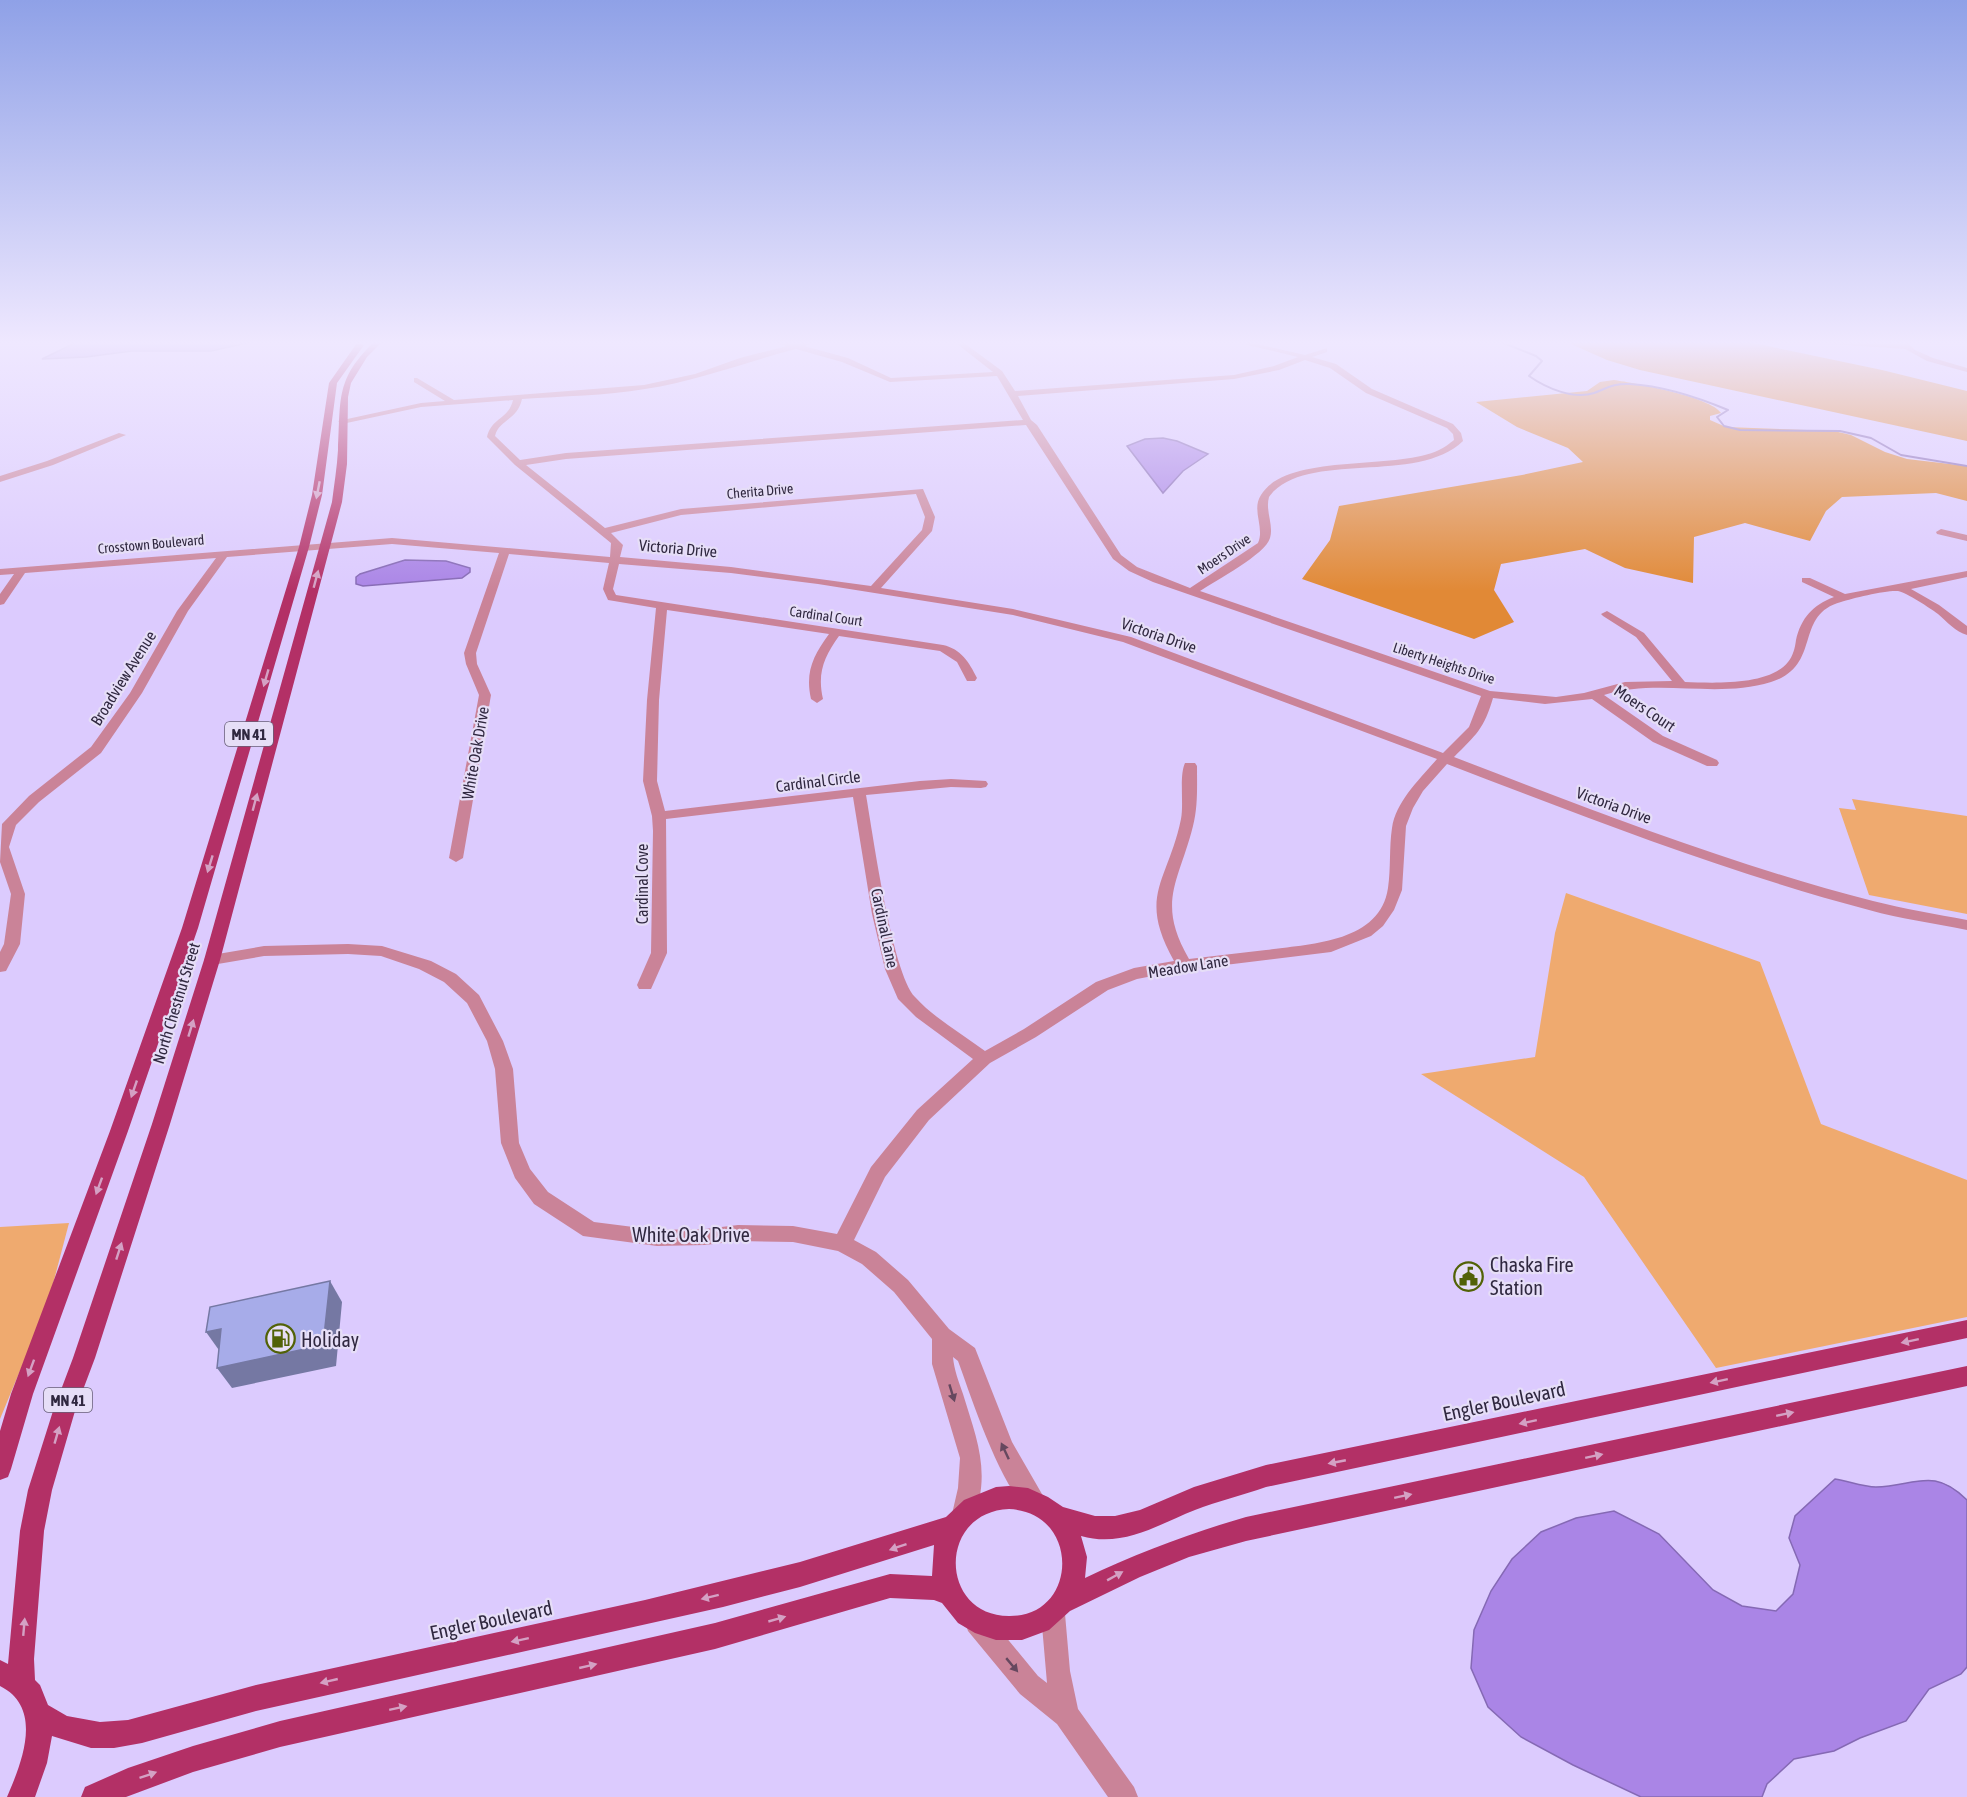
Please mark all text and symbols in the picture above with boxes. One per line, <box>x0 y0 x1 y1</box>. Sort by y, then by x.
street label: Cherita Drive <box>726 480 794 502</box>
one-way arrow <box>313 481 322 500</box>
street label: Moers Drive <box>1194 530 1254 578</box>
street label: Crosstown Boulevard <box>97 531 205 557</box>
street label: Victoria Drive <box>638 536 718 560</box>
one-way arrow <box>311 570 321 588</box>
street label: Cardinal Court <box>789 603 863 629</box>
street label: Victoria Drive <box>1119 614 1199 656</box>
street label: Broadview Avenue <box>87 627 159 729</box>
street label: Liberty Heights Drive <box>1391 639 1497 687</box>
one-way arrow <box>261 669 270 687</box>
street label: Moers Court <box>1611 681 1679 735</box>
street label: White Oak Drive <box>458 705 492 801</box>
road number: MN 41 <box>225 722 273 746</box>
street label: Cardinal Circle <box>775 767 861 795</box>
street label: Victoria Drive <box>1574 783 1654 827</box>
one-way arrow <box>251 793 260 811</box>
street label: Cardinal Cove <box>633 844 651 924</box>
one-way arrow <box>204 855 214 873</box>
street label: Cardinal Lane <box>868 887 902 969</box>
street label: North Chestnut Street <box>149 940 203 1066</box>
street label: Meadow Lane <box>1147 951 1229 981</box>
one-way arrow <box>187 1018 196 1036</box>
one-way arrow <box>128 1080 138 1098</box>
one-way arrow <box>94 1177 104 1195</box>
street label: White Oak Drive <box>632 1223 750 1246</box>
one-way arrow <box>115 1242 125 1260</box>
place label: Chaska Fire Station <box>1490 1253 1574 1299</box>
public building icon: Chaska Fire Station <box>1453 1260 1485 1292</box>
fuel station icon: Holiday <box>264 1323 296 1355</box>
place label: Holiday <box>301 1328 359 1351</box>
one-way arrow <box>1900 1337 1919 1346</box>
one-way arrow <box>26 1360 36 1378</box>
one-way arrow <box>1710 1376 1728 1386</box>
street label: Engler Boulevard <box>1441 1377 1567 1425</box>
one-way arrow <box>948 1384 957 1402</box>
road number: MN 41 <box>44 1388 92 1412</box>
one-way arrow <box>1775 1409 1794 1418</box>
one-way arrow <box>1519 1418 1538 1427</box>
one-way arrow <box>53 1426 62 1444</box>
one-way arrow <box>1000 1442 1010 1460</box>
one-way arrow <box>1585 1451 1604 1460</box>
one-way arrow <box>1328 1458 1347 1467</box>
one-way arrow <box>1394 1491 1413 1500</box>
one-way arrow <box>889 1542 907 1552</box>
one-way arrow <box>1107 1571 1124 1581</box>
one-way arrow <box>701 1593 719 1603</box>
street label: Engler Boulevard <box>428 1596 554 1644</box>
one-way arrow <box>768 1614 786 1623</box>
one-way arrow <box>19 1617 29 1636</box>
one-way arrow <box>510 1636 529 1645</box>
one-way arrow <box>1006 1657 1019 1673</box>
one-way arrow <box>579 1661 598 1670</box>
one-way arrow <box>320 1677 338 1687</box>
one-way arrow <box>388 1703 407 1713</box>
one-way arrow <box>140 1769 158 1779</box>

